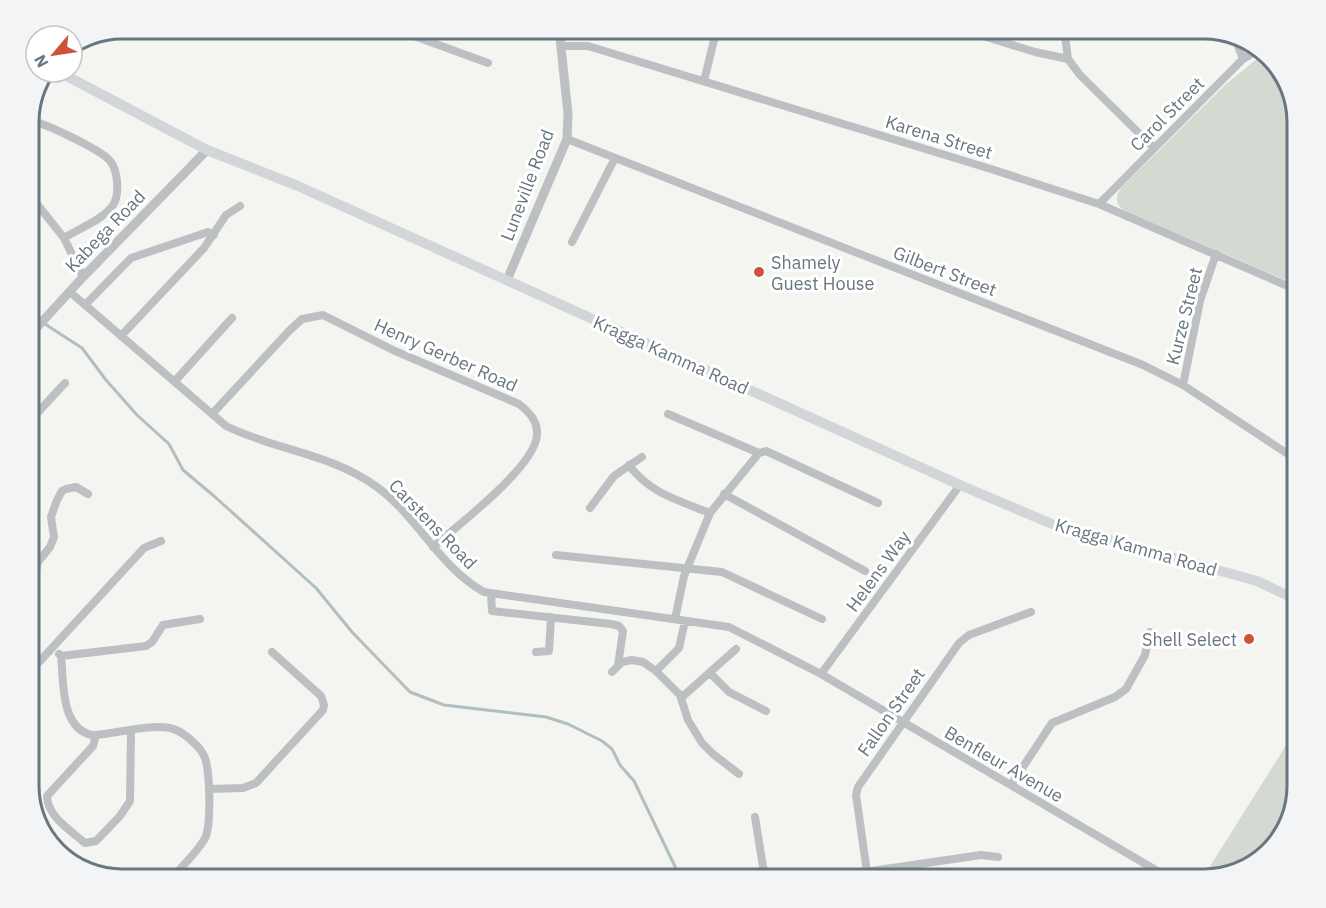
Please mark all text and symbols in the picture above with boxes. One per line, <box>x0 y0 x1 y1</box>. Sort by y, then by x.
north arrow <box>24 24 84 84</box>
text: N <box>29 51 52 71</box>
street label: Carol Street <box>1125 72 1209 156</box>
street label: Karena Street <box>883 110 995 164</box>
street label: Luneville Road <box>495 126 559 244</box>
street label: Kabega Road <box>60 185 150 277</box>
street label: Gilbert Street <box>890 241 1000 301</box>
place label: Shamely Guest House <box>771 251 875 295</box>
marker: Shamely Guest House <box>752 265 766 279</box>
street label: Kurze Street <box>1161 265 1207 367</box>
street label: Kragga Kamma Road <box>590 310 752 400</box>
street label: Henry Gerber Road <box>371 313 521 397</box>
street label: Carstens Road <box>384 474 482 574</box>
street label: Kragga Kamma Road <box>1052 513 1220 581</box>
street label: Helens Way <box>841 526 915 616</box>
place label: Shell Select <box>1142 628 1237 651</box>
marker: Shell Select <box>1242 632 1256 646</box>
street label: Fallon Street <box>852 663 930 761</box>
street label: Benfleur Avenue <box>940 721 1068 807</box>

